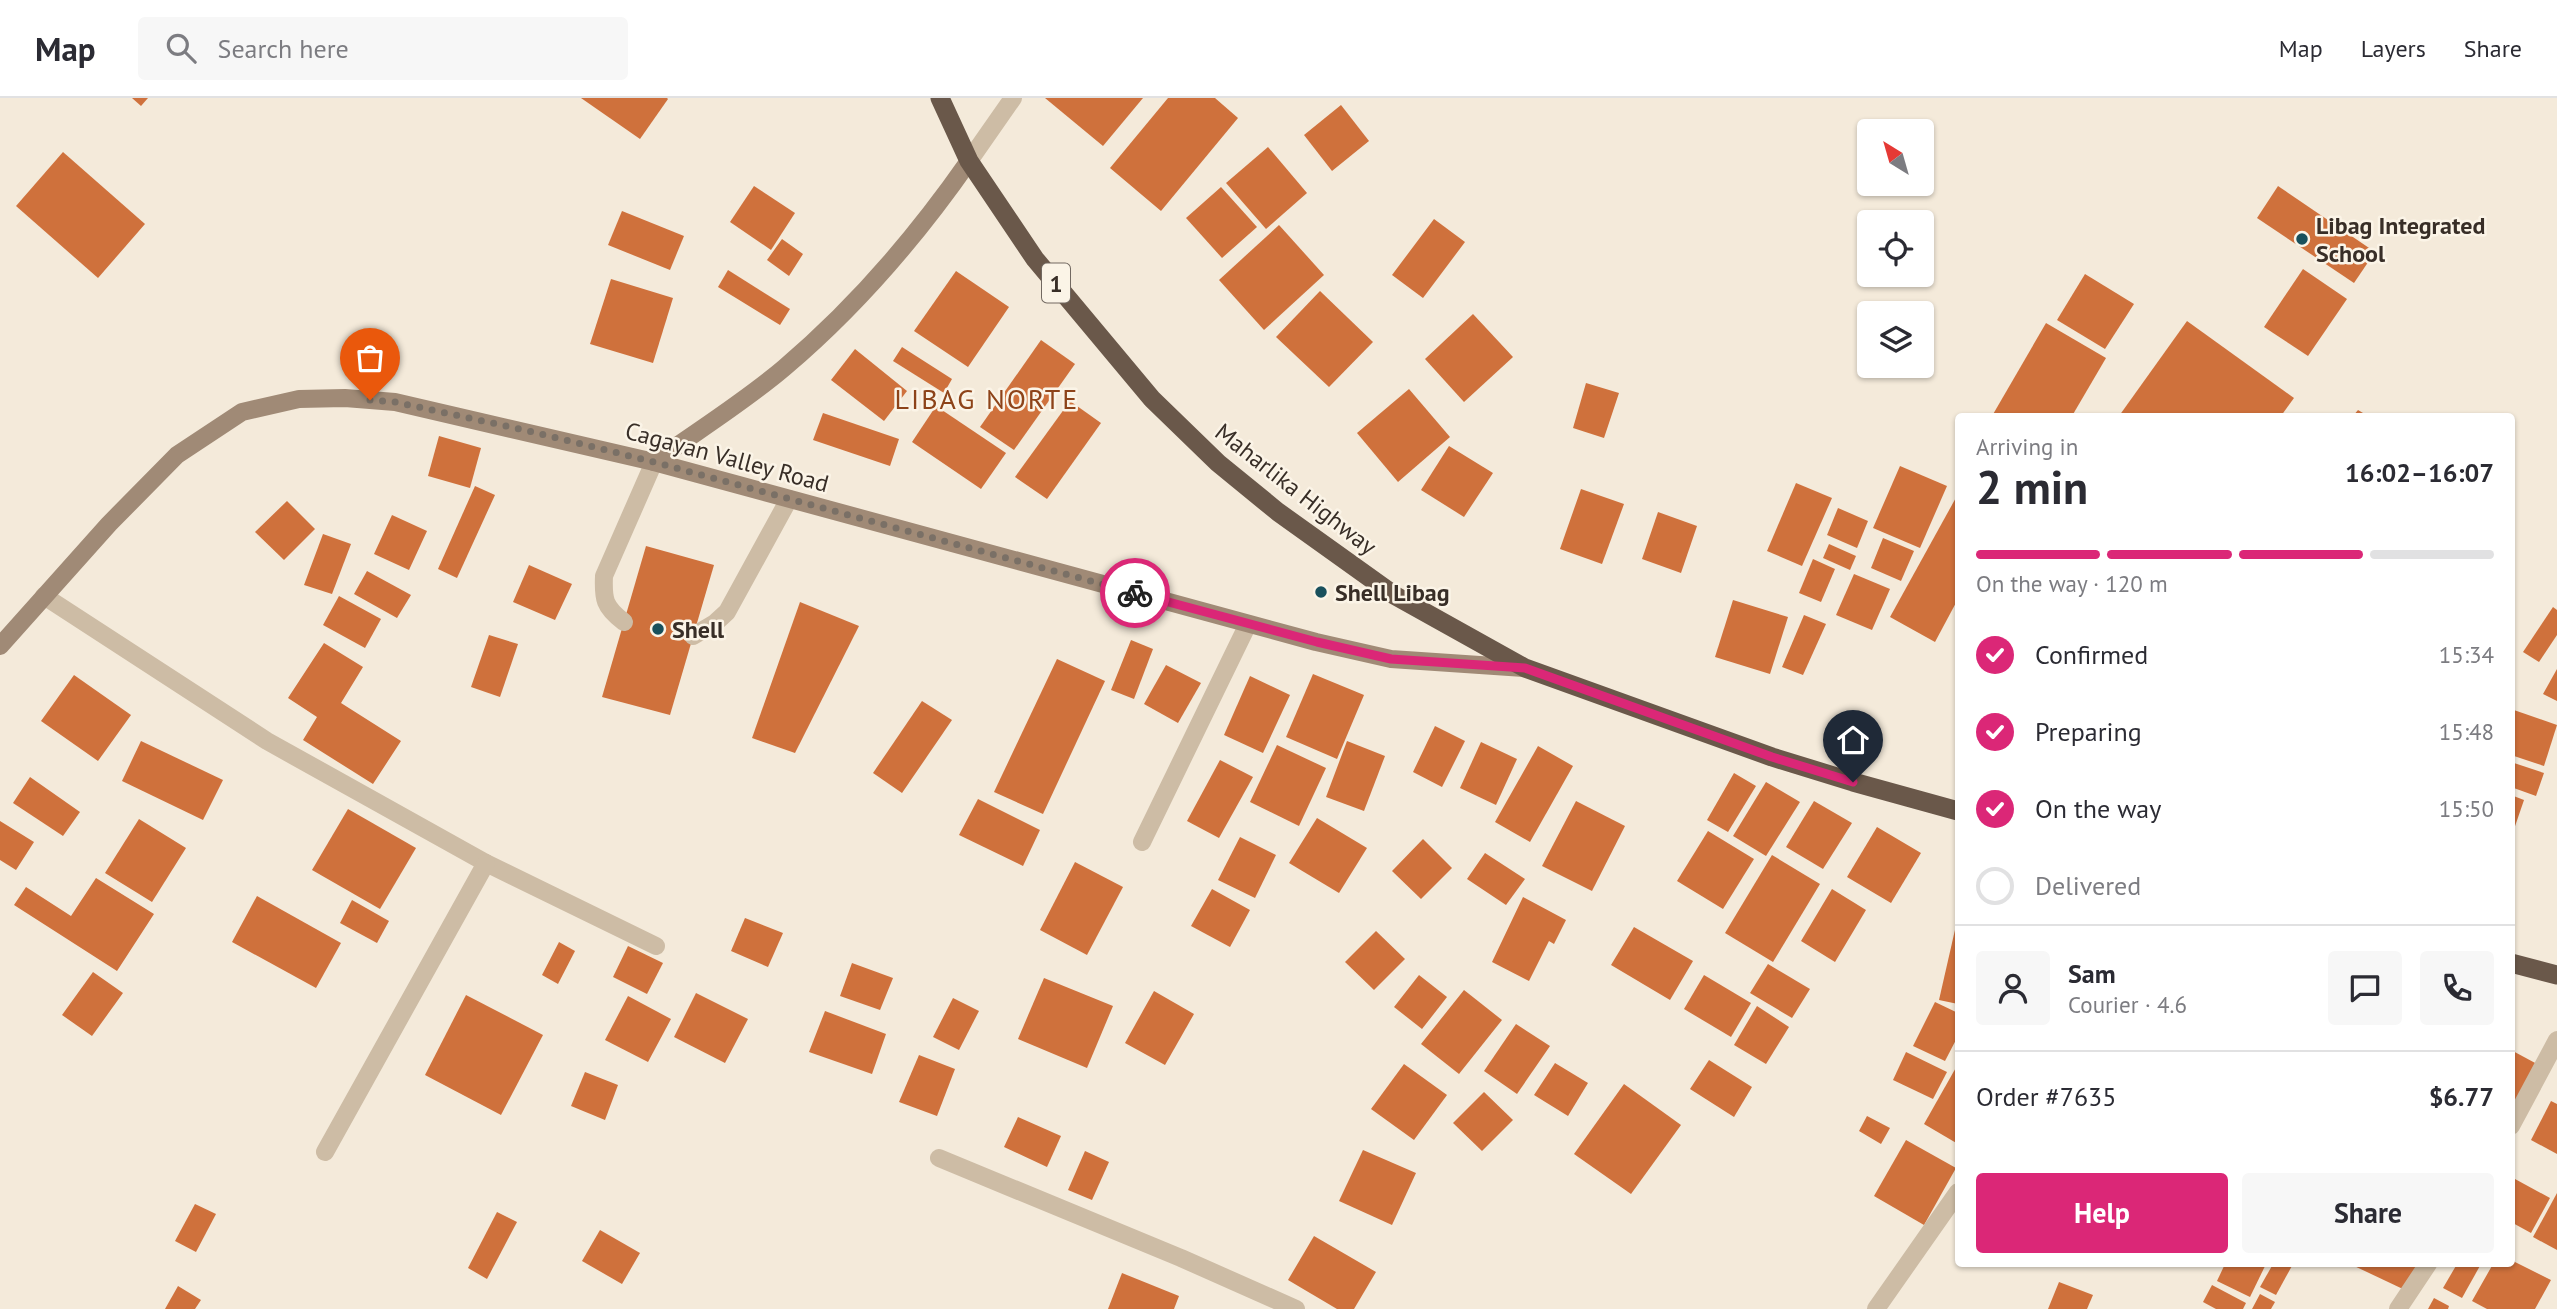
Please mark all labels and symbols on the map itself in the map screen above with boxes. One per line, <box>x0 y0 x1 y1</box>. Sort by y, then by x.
north arrow <box>1857 119 1934 196</box>
place label: Libag Integrated School <box>2316 210 2485 269</box>
marker: Libag Integrated School <box>2294 231 2310 247</box>
road number: 1 <box>1042 264 1070 302</box>
pin <box>340 328 400 400</box>
district label: LIBAG NORTE <box>895 380 1079 417</box>
street label: Cagayan Valley Road <box>622 415 832 499</box>
street label: Maharlika Highway <box>1209 416 1383 562</box>
courier <box>1100 558 1170 628</box>
place label: Shell Libag <box>1335 577 1450 608</box>
marker: Shell Libag <box>1313 584 1329 600</box>
place label: Shell <box>672 614 725 645</box>
marker: Shell <box>650 621 666 637</box>
pin <box>1823 710 1883 782</box>

